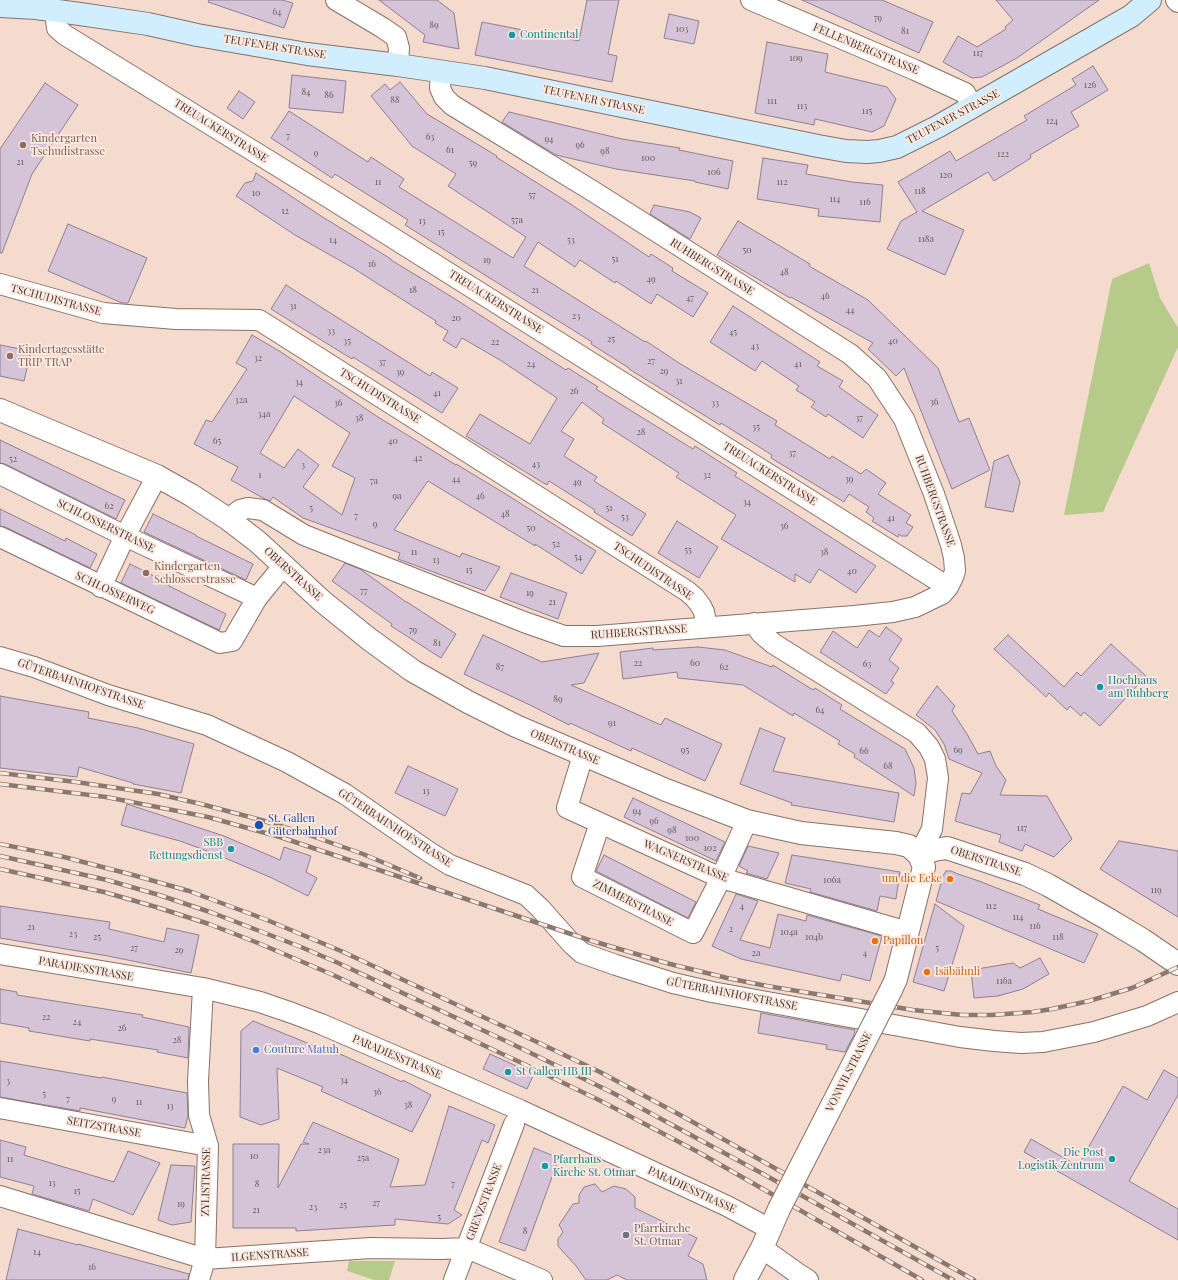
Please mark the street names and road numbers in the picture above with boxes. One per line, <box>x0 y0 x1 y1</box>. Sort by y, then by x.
street label: FELLENBERGSTRASSE <box>811 21 921 77</box>
street label: TEUFENER STRASSE <box>223 32 327 62</box>
street label: TEUFENER STRASSE <box>542 83 646 117</box>
street label: TEUFENER STRASSE <box>904 87 1002 147</box>
street label: TREUACKERSTRASSE <box>171 97 271 165</box>
street label: RUHBERGSTRASSE <box>668 236 756 298</box>
street label: TREUACKERSTRASSE <box>446 268 546 336</box>
street label: TSCHUDISTRASSE <box>9 282 103 318</box>
street label: TSCHUDISTRASSE <box>337 366 423 426</box>
street label: TREUACKERSTRASSE <box>720 440 820 508</box>
street label: RUHBERGSTRASSE <box>912 453 958 549</box>
street label: SCHLOSSERSTRASSE <box>55 496 157 556</box>
street label: TSCHUDISTRASSE <box>611 539 695 603</box>
street label: OBERSTRASSE <box>261 544 325 604</box>
street label: SCHLOSSERWEG <box>73 569 157 617</box>
street label: RUHBERGSTRASSE <box>590 622 688 642</box>
street label: GÜTERBAHNHOFSTRASSE <box>16 656 146 712</box>
street label: OBERSTRASSE <box>528 726 602 768</box>
street label: GÜTERBAHNHOFSTRASSE <box>335 786 455 870</box>
street label: WAGNERSTRASSE <box>642 837 730 885</box>
street label: OBERSTRASSE <box>949 843 1023 879</box>
street label: ZIMMERSTRASSE <box>591 877 675 929</box>
street label: PARADIESSTRASSE <box>38 954 134 984</box>
street label: GÜTERBAHNHOFSTRASSE <box>665 975 799 1013</box>
street label: VONWILSTRASSE <box>823 1030 875 1114</box>
street label: PARADIESSTRASSE <box>350 1032 444 1082</box>
street label: SEITZSTRASSE <box>66 1114 142 1140</box>
street label: ZYLISTRASSE <box>199 1148 213 1216</box>
street label: GRENZSTRASSE <box>463 1162 505 1242</box>
street label: PARADIESSTRASSE <box>646 1164 738 1216</box>
street label: ILGENSTRASSE <box>231 1246 309 1264</box>

